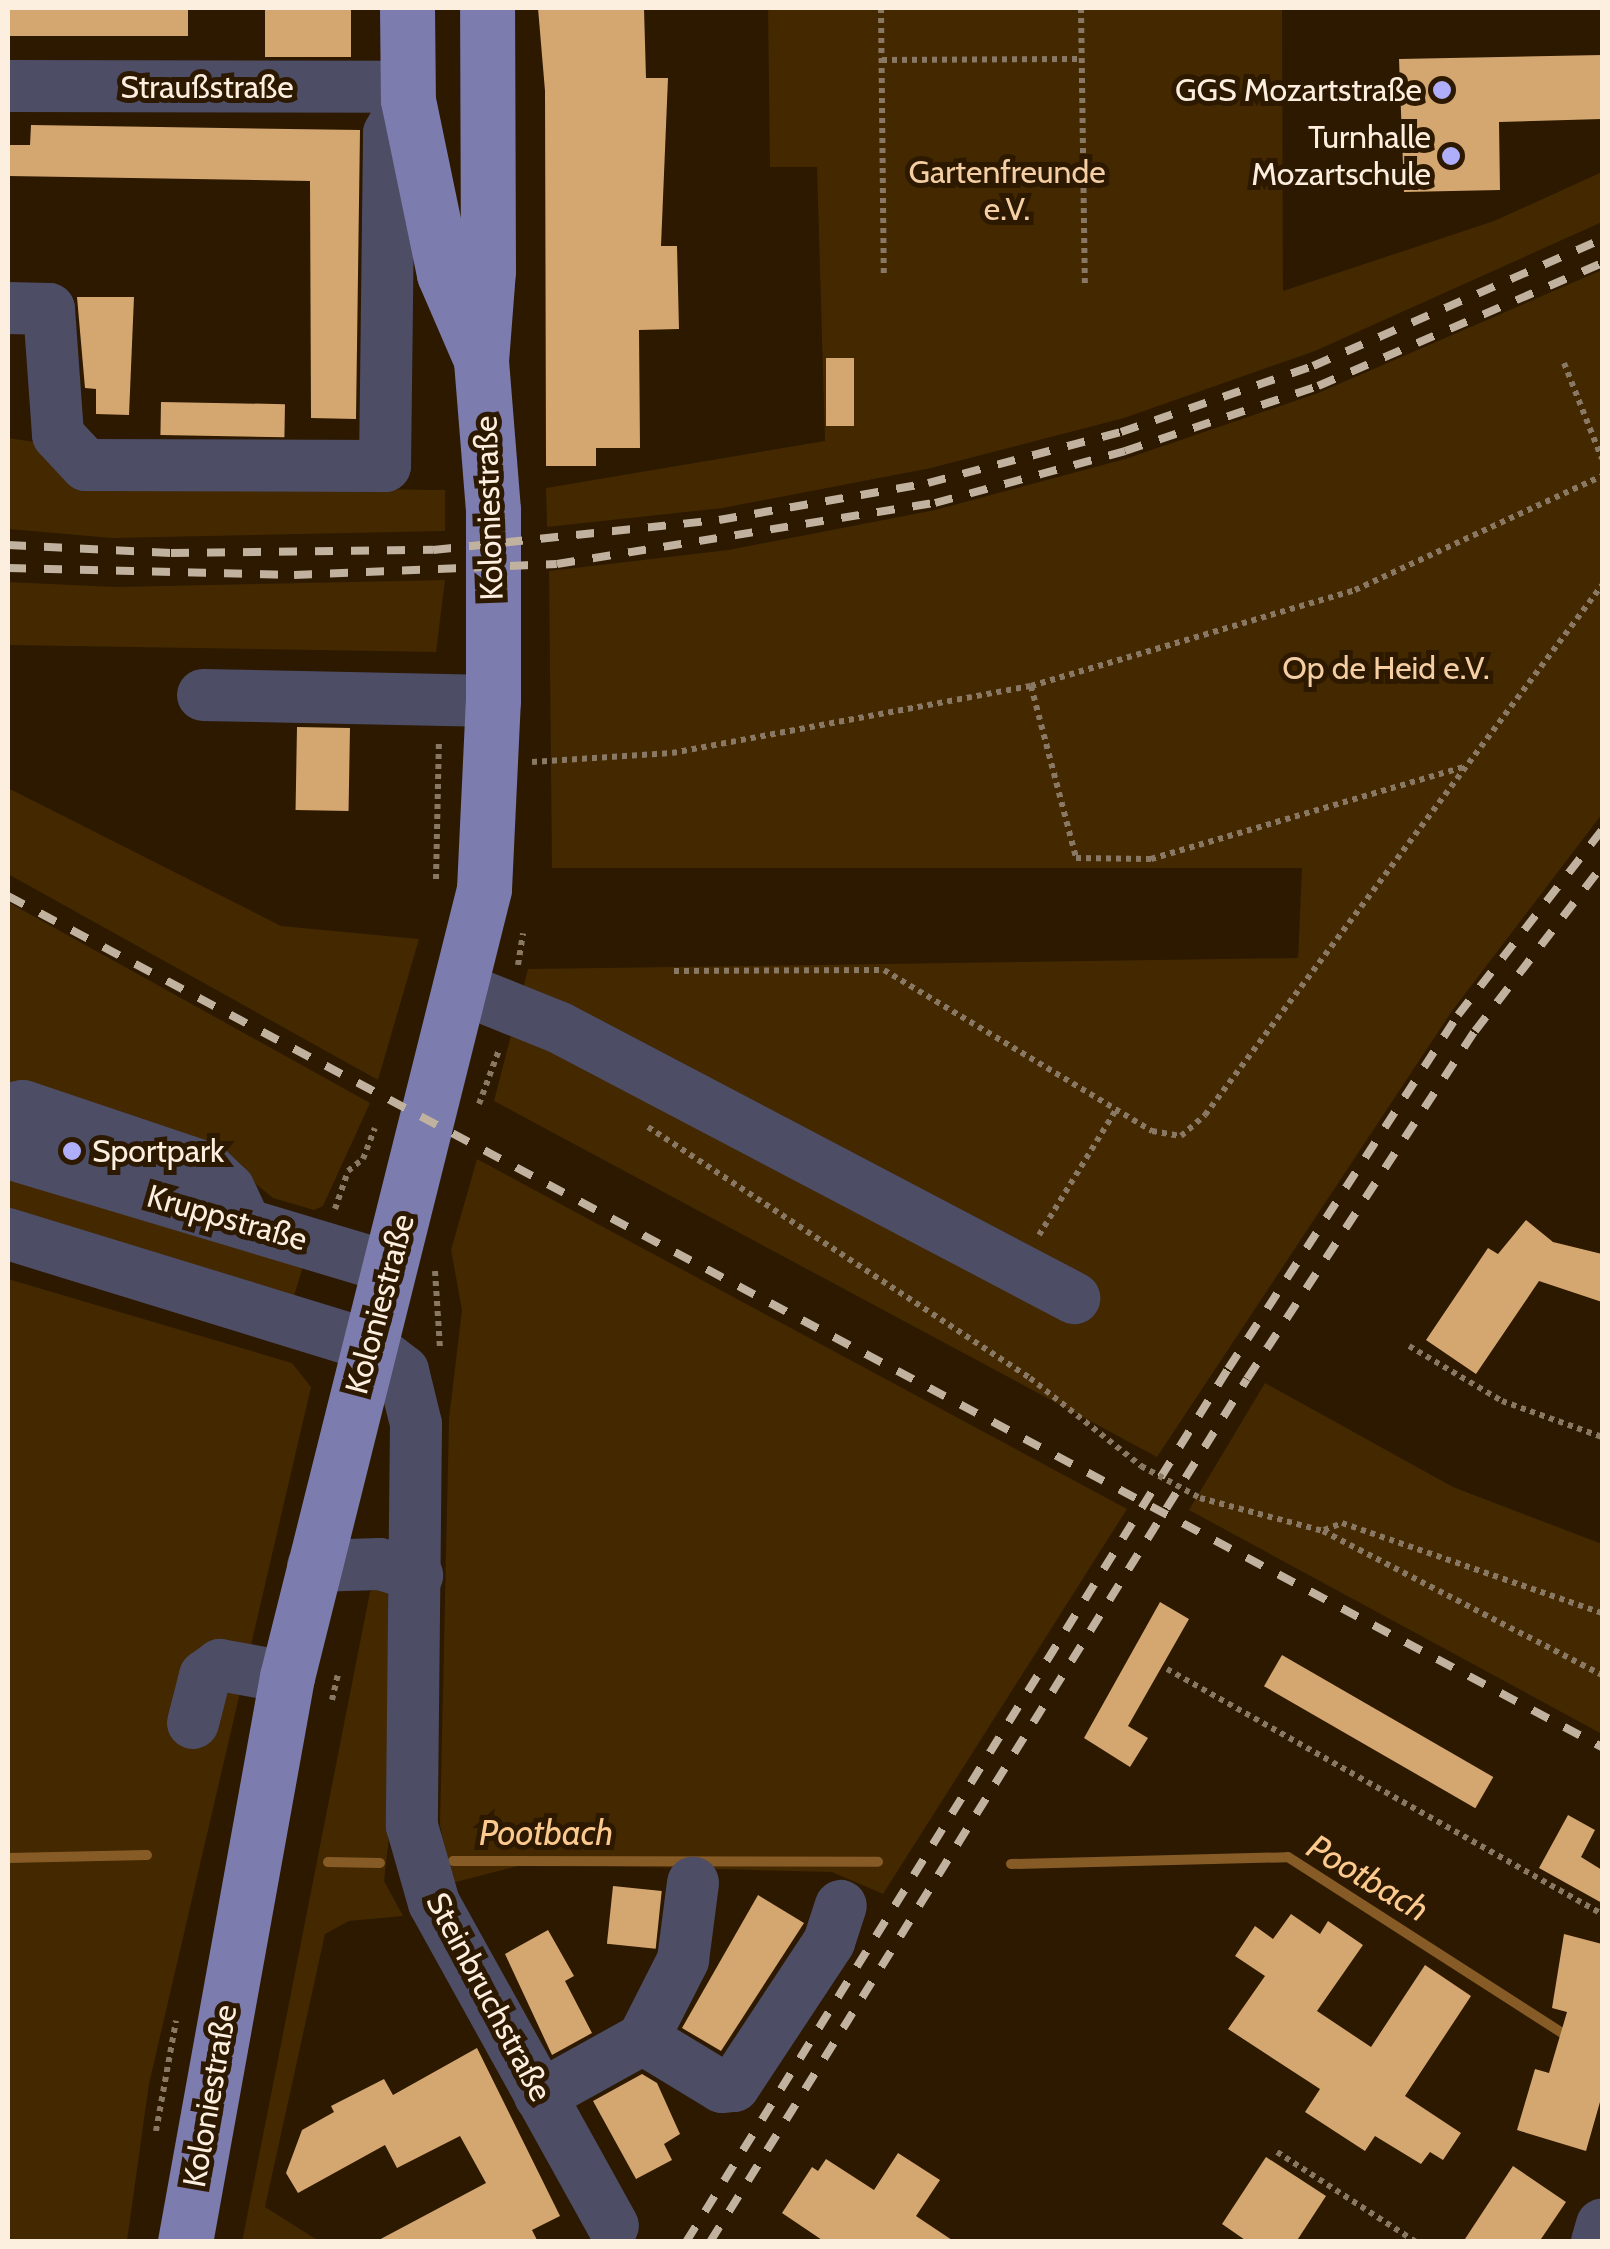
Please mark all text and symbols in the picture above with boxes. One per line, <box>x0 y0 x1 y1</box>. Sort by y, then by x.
street label: Straußstraße <box>120 68 294 106</box>
place label: GGS Mozartstraße <box>1175 71 1422 109</box>
marker: GGS Mozartstraße <box>1431 79 1453 101</box>
place label: Turnhalle Mozartschule <box>1251 119 1431 194</box>
marker: Turnhalle Mozartschule <box>1440 145 1462 167</box>
park label: Gartenfreunde e.V. <box>908 154 1106 229</box>
street label: Koloniestraße <box>467 415 511 601</box>
park label: Op de Heid e.V. <box>1282 649 1490 687</box>
place label: Sportpark <box>92 1132 224 1170</box>
marker: Sportpark <box>61 1140 83 1162</box>
street label: Kruppstraße <box>143 1177 311 1259</box>
street label: Koloniestraße <box>338 1210 422 1398</box>
water label: Pootbach <box>479 1812 613 1854</box>
water label: Pootbach <box>1300 1825 1436 1931</box>
street label: Steinbruchstraße <box>418 1886 560 2108</box>
street label: Koloniestraße <box>175 2002 245 2190</box>

